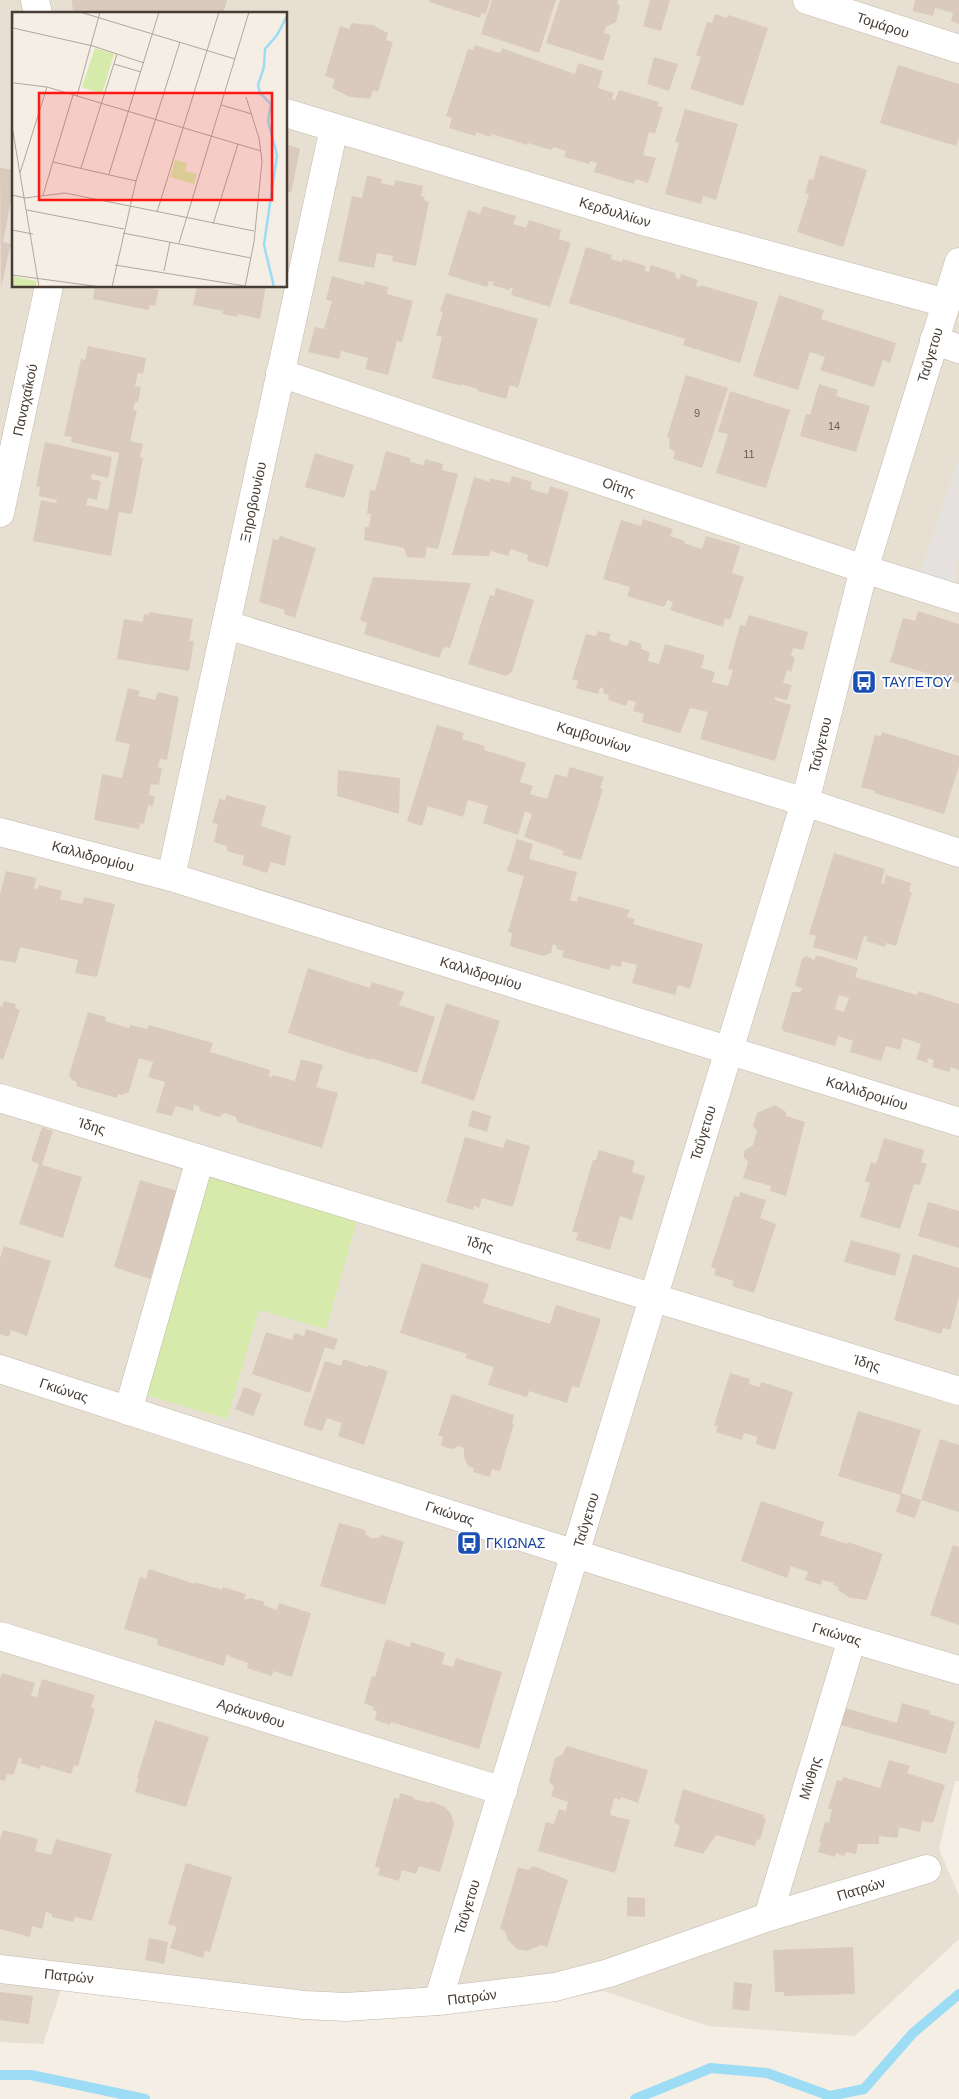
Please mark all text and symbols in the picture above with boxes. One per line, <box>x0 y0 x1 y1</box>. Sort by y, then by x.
street label: Τομάρου <box>855 9 911 41</box>
inset map <box>12 12 288 288</box>
street label: Κερδυλλίων <box>577 194 653 230</box>
street label: Ταΰγετου <box>914 326 946 384</box>
street label: Παναχαΐκού <box>10 362 40 438</box>
house number: 9 <box>694 407 700 419</box>
house number: 14 <box>828 420 840 432</box>
house number: 11 <box>743 448 755 460</box>
street label: Ξηροβουνίου <box>237 460 269 544</box>
street label: Οίτης <box>600 474 638 500</box>
bus stop icon: ΤΑΥΓΕΤΟΥ <box>851 669 877 695</box>
place label: ΤΑΥΓΕΤΟΥ <box>882 674 953 690</box>
street label: Ταΰγετου <box>805 716 835 774</box>
street label: Καμβουνίων <box>555 718 633 756</box>
street label: Καλλιδρομίου <box>50 837 136 875</box>
street label: Καλλιδρομίου <box>438 953 524 993</box>
street label: Καλλιδρομίου <box>824 1073 910 1113</box>
street label: Ταΰγετου <box>687 1104 719 1162</box>
street label: Ίδης <box>75 1114 108 1138</box>
street label: Ίδης <box>463 1232 496 1256</box>
street label: Ίδης <box>850 1351 883 1375</box>
street label: Γκιώνας <box>37 1375 91 1406</box>
street label: Ταΰγετου <box>570 1491 602 1549</box>
street label: Γκιώνας <box>423 1498 477 1529</box>
bus stop icon: ΓΚΙΩΝΑΣ <box>456 1530 482 1556</box>
place label: ΓΚΙΩΝΑΣ <box>486 1535 546 1551</box>
street label: Γκιώνας <box>810 1619 864 1649</box>
street label: Αράκυνθου <box>215 1695 287 1731</box>
street label: Μίνθης <box>796 1754 824 1801</box>
street label: Πατρών <box>835 1874 887 1904</box>
street label: Ταΰγετου <box>451 1878 483 1936</box>
street label: Πατρών <box>43 1965 95 1987</box>
street label: Πατρών <box>446 1986 498 2008</box>

